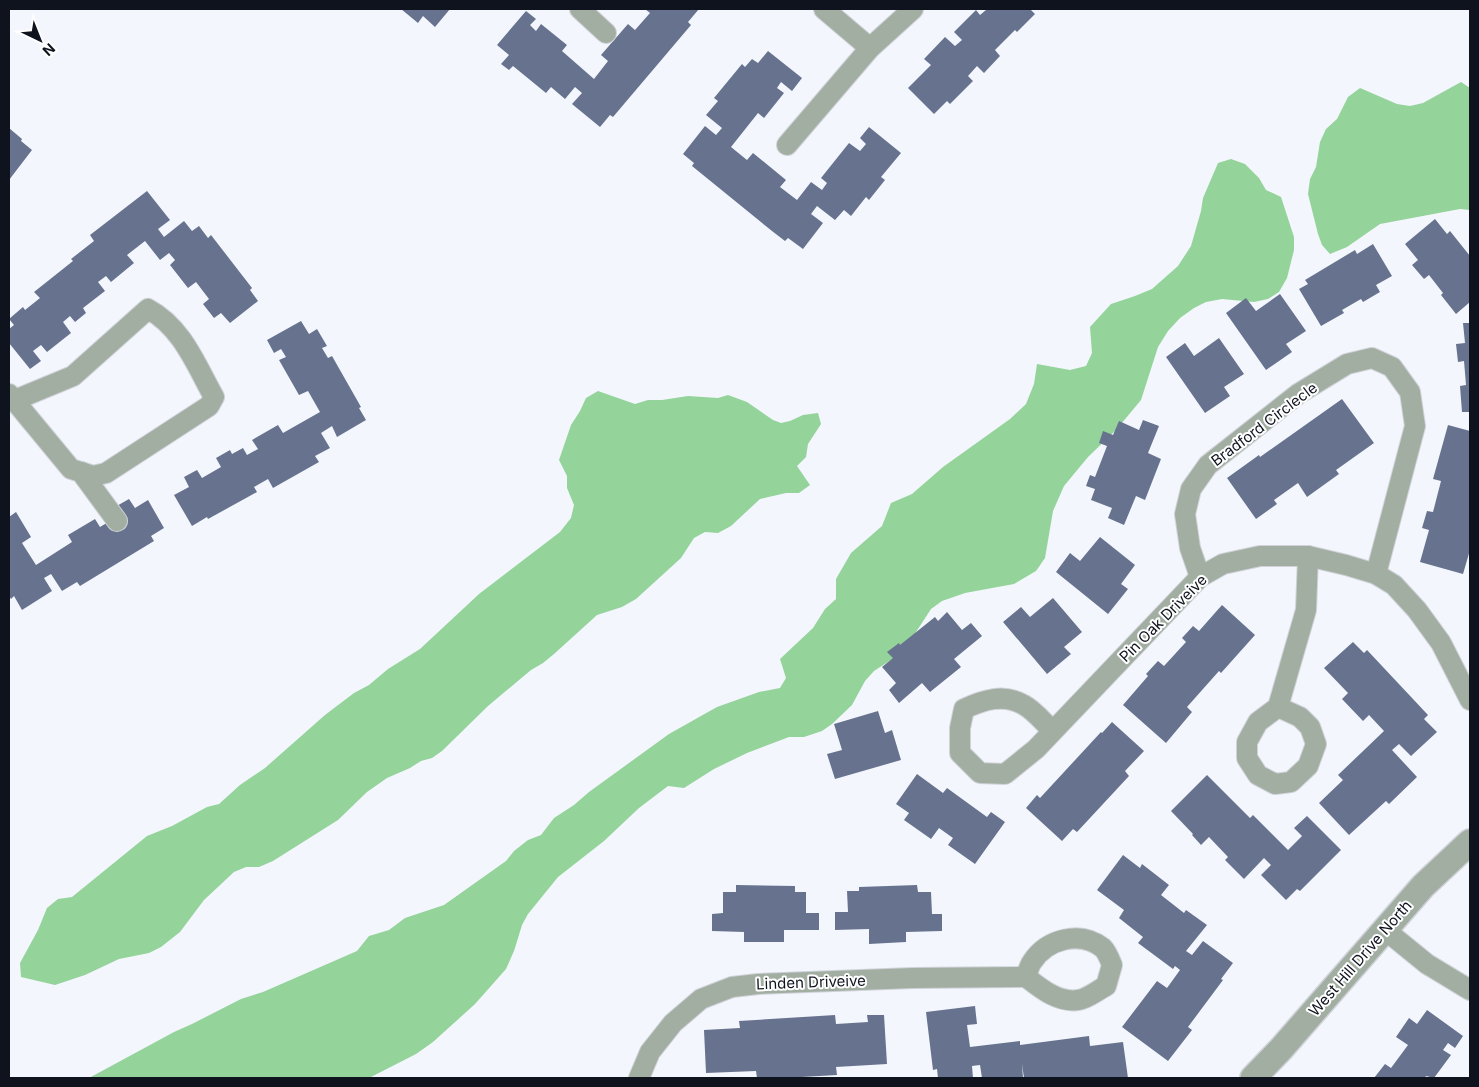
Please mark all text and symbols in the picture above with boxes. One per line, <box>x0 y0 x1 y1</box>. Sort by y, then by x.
north arrow <box>15 15 65 65</box>
text: N <box>40 40 59 60</box>
street label: Bradford Circlecle <box>1207 378 1321 470</box>
street label: Pin Oak Driveive <box>1115 570 1211 666</box>
street label: West Hill Drive North <box>1304 896 1416 1020</box>
street label: Linden Driveive <box>756 971 866 993</box>

